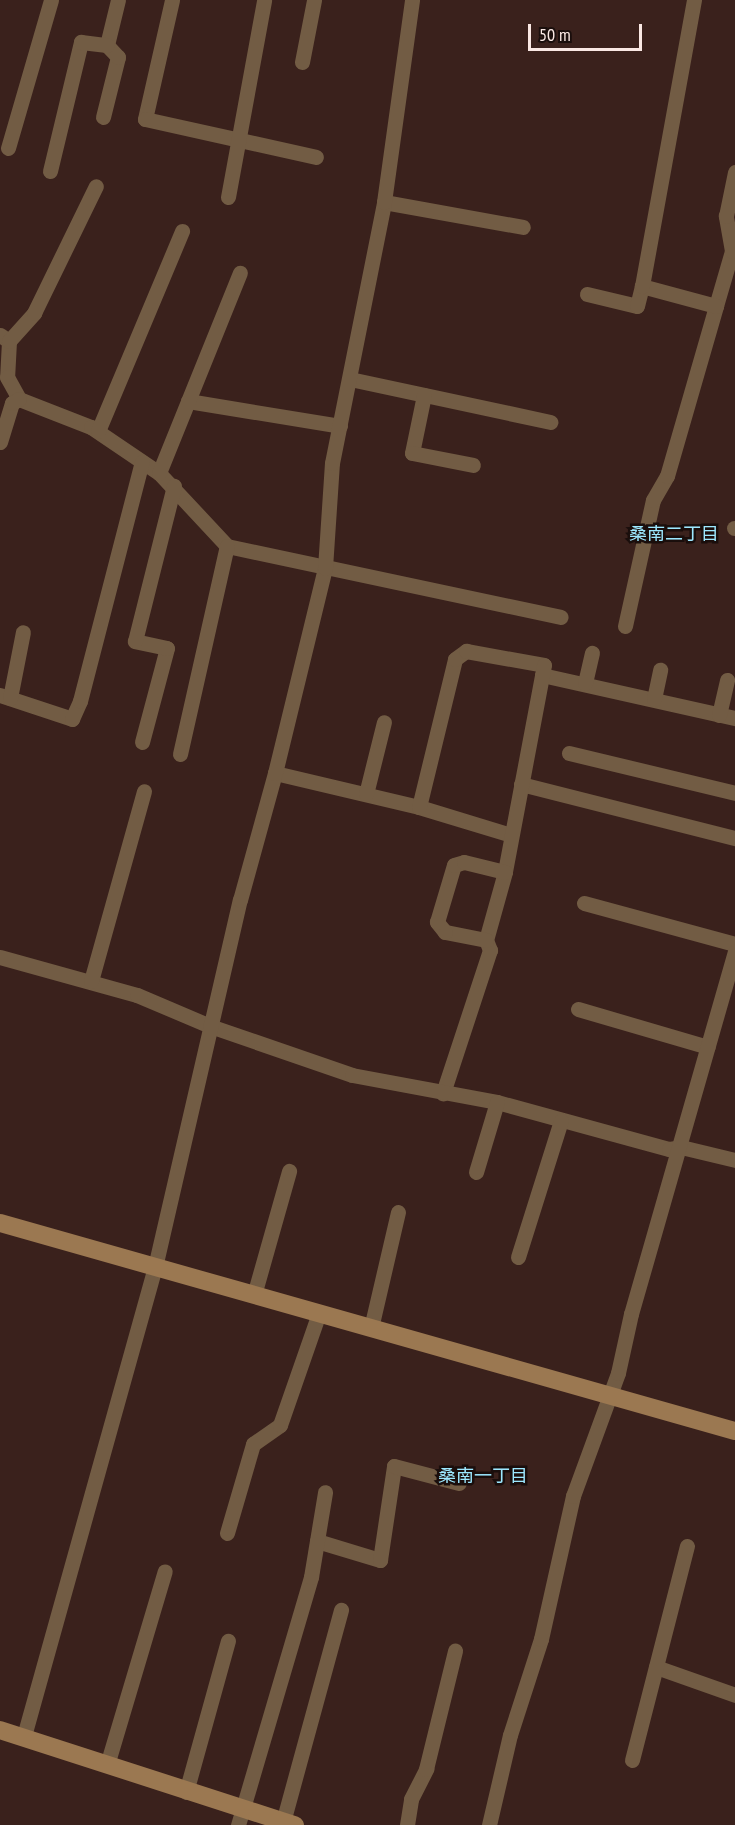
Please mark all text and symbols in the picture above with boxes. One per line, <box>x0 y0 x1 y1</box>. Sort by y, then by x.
scale bar <box>531 12 645 50</box>
text: 50 m <box>539 23 571 46</box>
district label: 桑南二丁目 <box>629 523 719 545</box>
district label: 桑南一丁目 <box>438 1465 528 1487</box>

